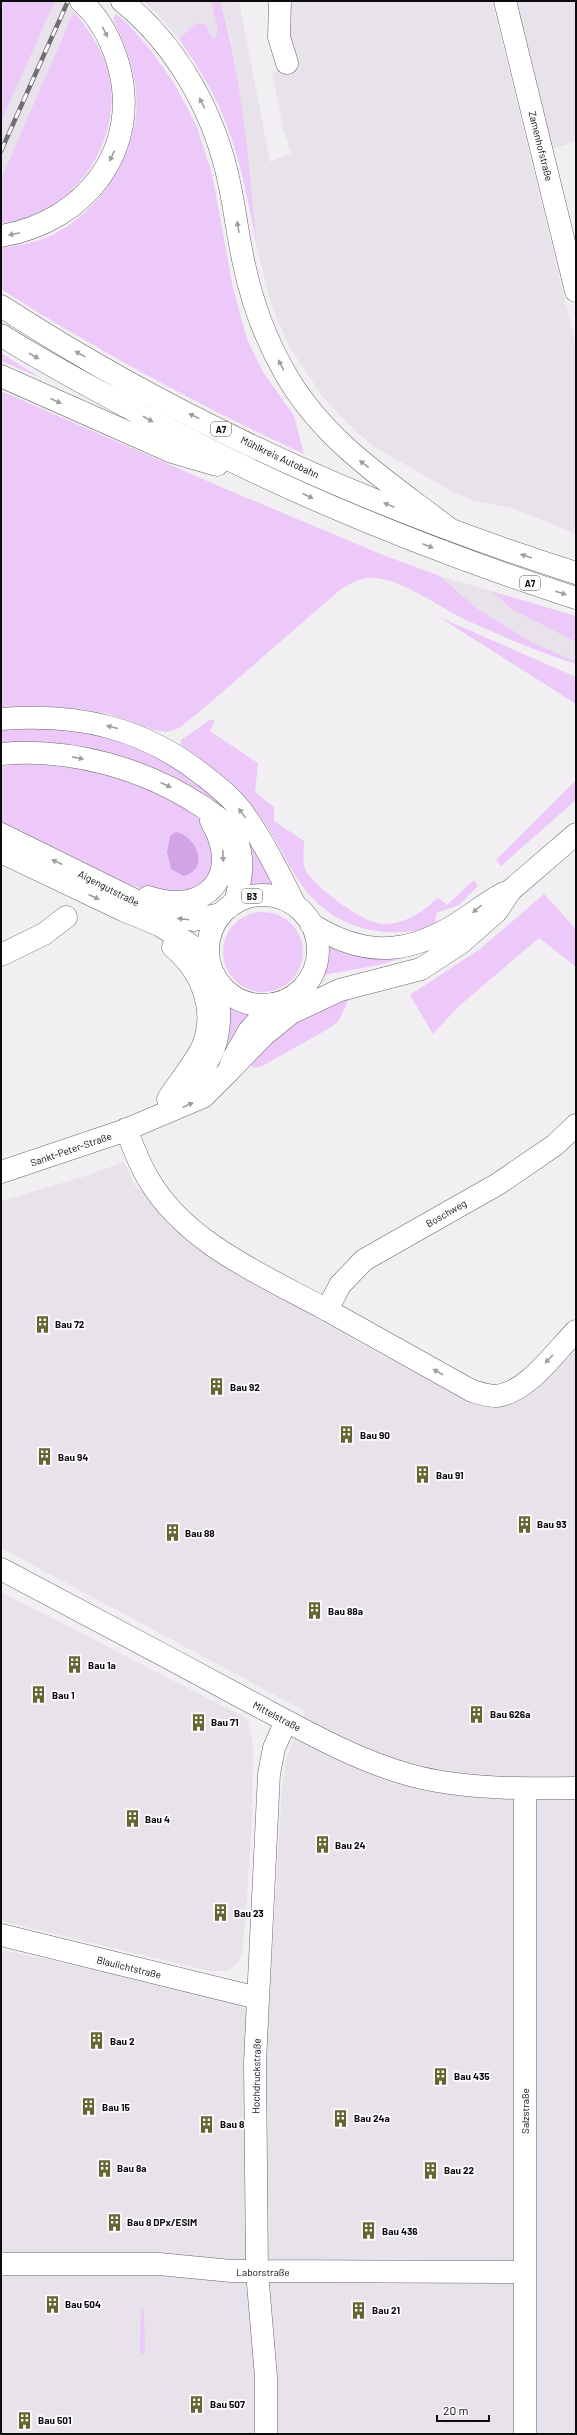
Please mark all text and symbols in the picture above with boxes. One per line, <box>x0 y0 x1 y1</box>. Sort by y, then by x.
one-way arrow <box>102 26 108 37</box>
one-way arrow <box>198 97 205 108</box>
street label: Zamenhofstraße <box>527 110 555 182</box>
one-way arrow <box>109 151 115 162</box>
one-way arrow <box>234 221 240 233</box>
one-way arrow <box>7 231 20 237</box>
one-way arrow <box>74 351 86 358</box>
one-way arrow <box>28 352 40 359</box>
one-way arrow <box>278 360 284 371</box>
one-way arrow <box>51 398 63 404</box>
one-way arrow <box>189 413 200 419</box>
one-way arrow <box>142 415 154 422</box>
road number: A7 <box>211 422 231 436</box>
street label: Mühlkreis Autobahn <box>239 434 321 480</box>
one-way arrow <box>359 460 370 468</box>
one-way arrow <box>302 493 313 499</box>
one-way arrow <box>382 502 394 508</box>
one-way arrow <box>422 544 434 550</box>
one-way arrow <box>519 553 531 559</box>
road number: A7 <box>520 576 540 590</box>
one-way arrow <box>555 590 567 596</box>
one-way arrow <box>106 724 119 730</box>
one-way arrow <box>72 756 84 762</box>
one-way arrow <box>160 782 172 788</box>
one-way arrow <box>238 807 246 818</box>
one-way arrow <box>220 850 226 863</box>
one-way arrow <box>51 859 63 865</box>
street label: Aigengutstraße <box>76 867 142 909</box>
road number: B3 <box>242 889 262 903</box>
one-way arrow <box>88 894 99 900</box>
one-way arrow <box>472 904 482 913</box>
one-way arrow <box>177 916 189 922</box>
one-way arrow <box>183 1102 194 1108</box>
street label: Sankt-Peter-Straße <box>29 1129 113 1169</box>
street label: Boschweg <box>424 1197 468 1229</box>
building icon: Bau 72 <box>32 1314 52 1334</box>
place label: Bau 72 <box>55 1318 85 1330</box>
one-way arrow <box>544 1354 554 1364</box>
one-way arrow <box>432 1369 444 1376</box>
building icon: Bau 92 <box>207 1377 227 1397</box>
place label: Bau 92 <box>230 1381 260 1393</box>
building icon: Bau 90 <box>337 1425 357 1445</box>
place label: Bau 90 <box>360 1429 390 1441</box>
building icon: Bau 94 <box>35 1447 55 1467</box>
place label: Bau 94 <box>58 1451 88 1463</box>
building icon: Bau 91 <box>413 1465 433 1485</box>
place label: Bau 91 <box>436 1469 464 1481</box>
building icon: Bau 93 <box>514 1514 534 1534</box>
place label: Bau 93 <box>537 1518 567 1530</box>
building icon: Bau 88 <box>162 1523 182 1543</box>
place label: Bau 88 <box>185 1527 215 1539</box>
building icon: Bau 88a <box>305 1601 325 1621</box>
place label: Bau 88a <box>328 1605 363 1617</box>
building icon: Bau 1a <box>65 1655 85 1675</box>
place label: Bau 1a <box>88 1659 116 1671</box>
building icon: Bau 1 <box>29 1685 49 1705</box>
place label: Bau 1 <box>52 1689 74 1701</box>
street label: Mittelstraße <box>251 1698 303 1734</box>
building icon: Bau 626a <box>467 1704 487 1724</box>
place label: Bau 626a <box>490 1708 531 1720</box>
building icon: Bau 71 <box>188 1712 208 1732</box>
place label: Bau 71 <box>211 1716 238 1728</box>
building icon: Bau 4 <box>122 1809 142 1829</box>
place label: Bau 4 <box>145 1813 170 1825</box>
building icon: Bau 24 <box>312 1835 332 1855</box>
place label: Bau 24 <box>335 1839 366 1851</box>
building icon: Bau 23 <box>211 1903 231 1923</box>
place label: Bau 23 <box>234 1907 264 1919</box>
street label: Blaulichtstraße <box>95 1953 163 1981</box>
building icon: Bau 2 <box>87 2031 107 2051</box>
place label: Bau 2 <box>110 2035 135 2047</box>
street label: Hochdruckstraße <box>249 2038 263 2114</box>
building icon: Bau 435 <box>431 2066 451 2086</box>
place label: Bau 435 <box>454 2070 490 2082</box>
street label: Salzstraße <box>519 2088 531 2134</box>
building icon: Bau 15 <box>79 2097 99 2117</box>
place label: Bau 15 <box>102 2101 130 2113</box>
building icon: Bau 24a <box>331 2108 351 2128</box>
place label: Bau 24a <box>354 2112 390 2124</box>
building icon: Bau 8 <box>197 2114 217 2134</box>
place label: Bau 8 <box>220 2118 245 2130</box>
building icon: Bau 8a <box>94 2158 114 2178</box>
building icon: Bau 22 <box>421 2160 441 2180</box>
place label: Bau 8a <box>117 2162 147 2174</box>
place label: Bau 22 <box>444 2164 475 2176</box>
building icon: Bau 8 DPx/ESIM <box>104 2212 124 2232</box>
place label: Bau 8 DPx/ESIM <box>127 2216 197 2228</box>
building icon: Bau 436 <box>359 2221 379 2241</box>
place label: Bau 436 <box>382 2225 418 2237</box>
street label: Laborstraße <box>236 2266 290 2278</box>
building icon: Bau 504 <box>42 2294 62 2314</box>
place label: Bau 504 <box>65 2298 101 2310</box>
building icon: Bau 21 <box>349 2300 369 2320</box>
place label: Bau 21 <box>372 2304 400 2316</box>
building icon: Bau 507 <box>187 2394 207 2414</box>
scale bar <box>437 2397 489 2423</box>
place label: Bau 507 <box>210 2398 245 2410</box>
text: 20 m <box>443 2403 469 2417</box>
building icon: Bau 501 <box>15 2410 35 2430</box>
place label: Bau 501 <box>38 2414 71 2426</box>

